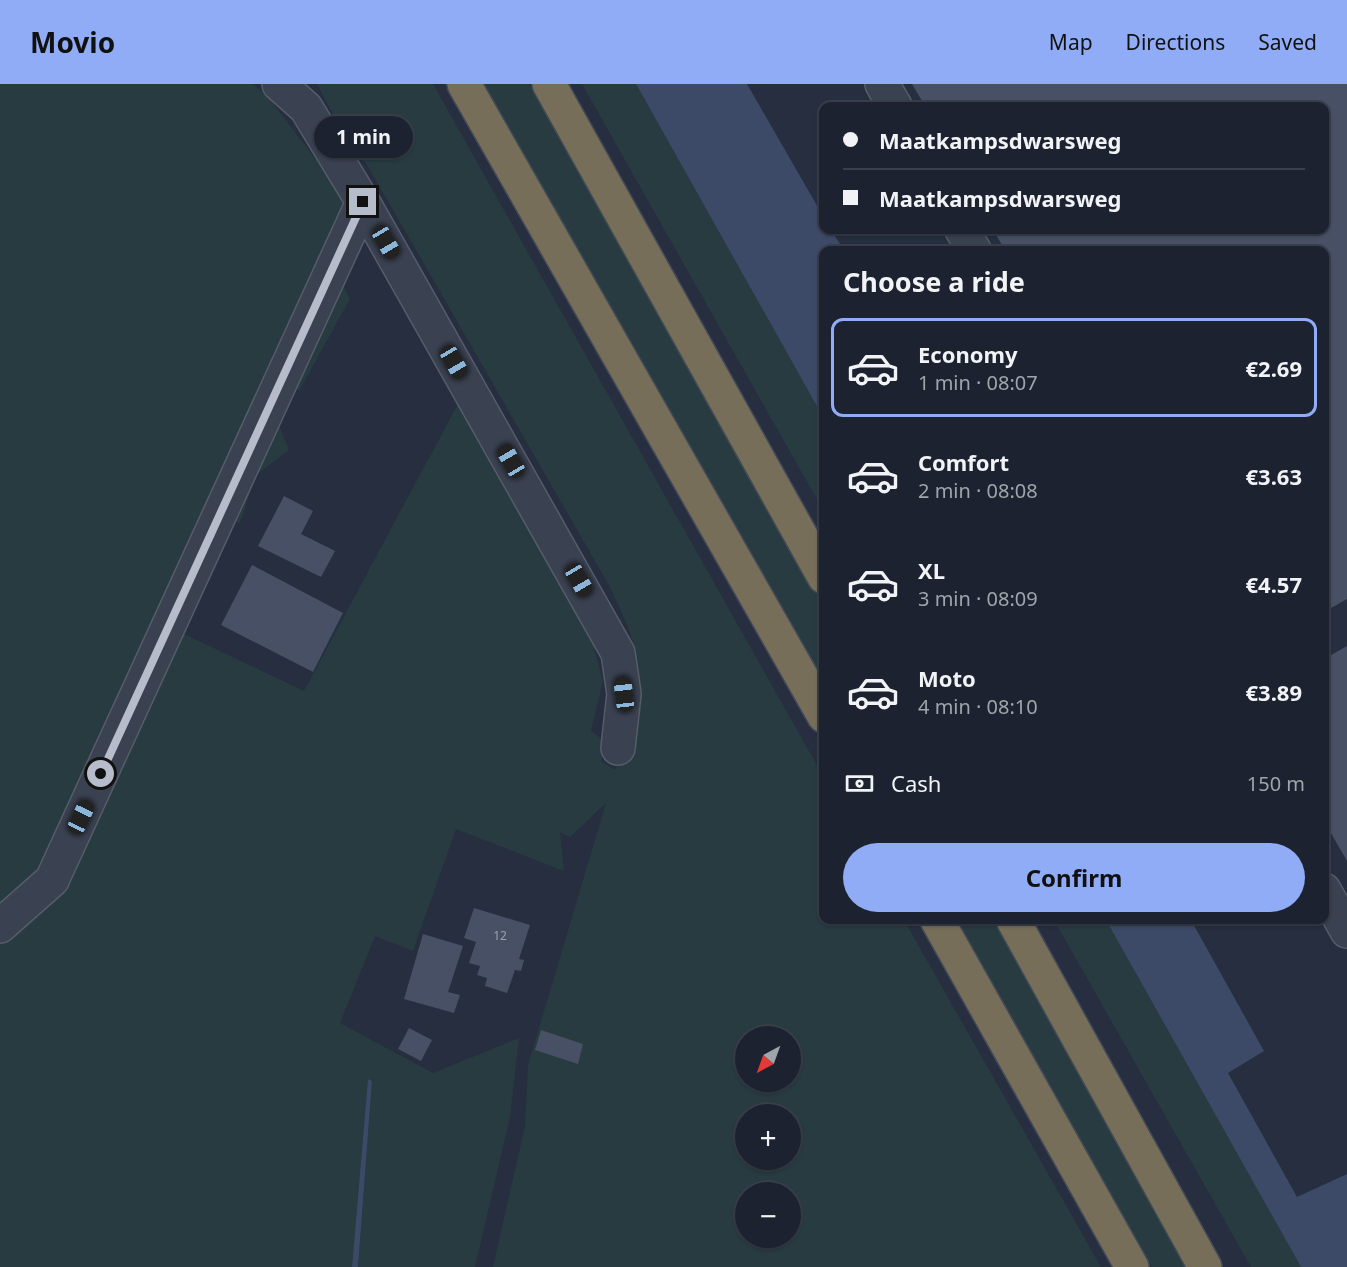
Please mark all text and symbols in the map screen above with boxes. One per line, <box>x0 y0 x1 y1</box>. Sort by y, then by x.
text: Movio <box>30 23 115 61</box>
text: Map <box>1049 28 1093 56</box>
text: Directions <box>1126 28 1225 56</box>
text: Saved <box>1258 28 1317 56</box>
callout: 1 min <box>314 115 412 157</box>
text: 1 min <box>336 123 391 150</box>
text: Maatkampsdwarsweg <box>879 125 1122 155</box>
text: Maatkampsdwarsweg <box>879 183 1122 213</box>
route end <box>349 188 376 215</box>
car <box>369 222 403 262</box>
text: Choose a ride <box>843 263 1025 300</box>
text: Economy <box>918 339 1017 369</box>
icon: car <box>846 341 900 395</box>
car <box>437 342 471 382</box>
text: €2.69 <box>1245 353 1302 383</box>
text: 1 min · 08:07 <box>918 369 1038 396</box>
car <box>494 441 528 481</box>
text: Comfort <box>918 447 1009 477</box>
icon: car <box>846 449 900 503</box>
text: €3.63 <box>1245 461 1302 491</box>
text: 2 min · 08:08 <box>918 477 1038 504</box>
text: XL <box>918 555 945 585</box>
icon: car <box>846 557 900 611</box>
car <box>562 560 596 600</box>
text: €4.57 <box>1245 569 1302 599</box>
text: 3 min · 08:09 <box>918 585 1038 612</box>
text: Moto <box>918 663 976 693</box>
icon: car <box>846 665 900 719</box>
car <box>613 675 635 713</box>
text: €3.89 <box>1245 677 1302 707</box>
text: 4 min · 08:10 <box>918 693 1038 720</box>
route start <box>87 760 114 787</box>
icon: cash <box>843 767 876 800</box>
text: Cash <box>891 768 941 798</box>
text: 150 m <box>1247 770 1305 797</box>
car <box>65 797 97 837</box>
button: Confirm <box>843 843 1305 912</box>
house number: 12 <box>493 927 507 944</box>
north arrow <box>735 1026 801 1092</box>
map controls <box>735 1026 801 1248</box>
button: + <box>735 1104 801 1170</box>
button: − <box>735 1182 801 1248</box>

